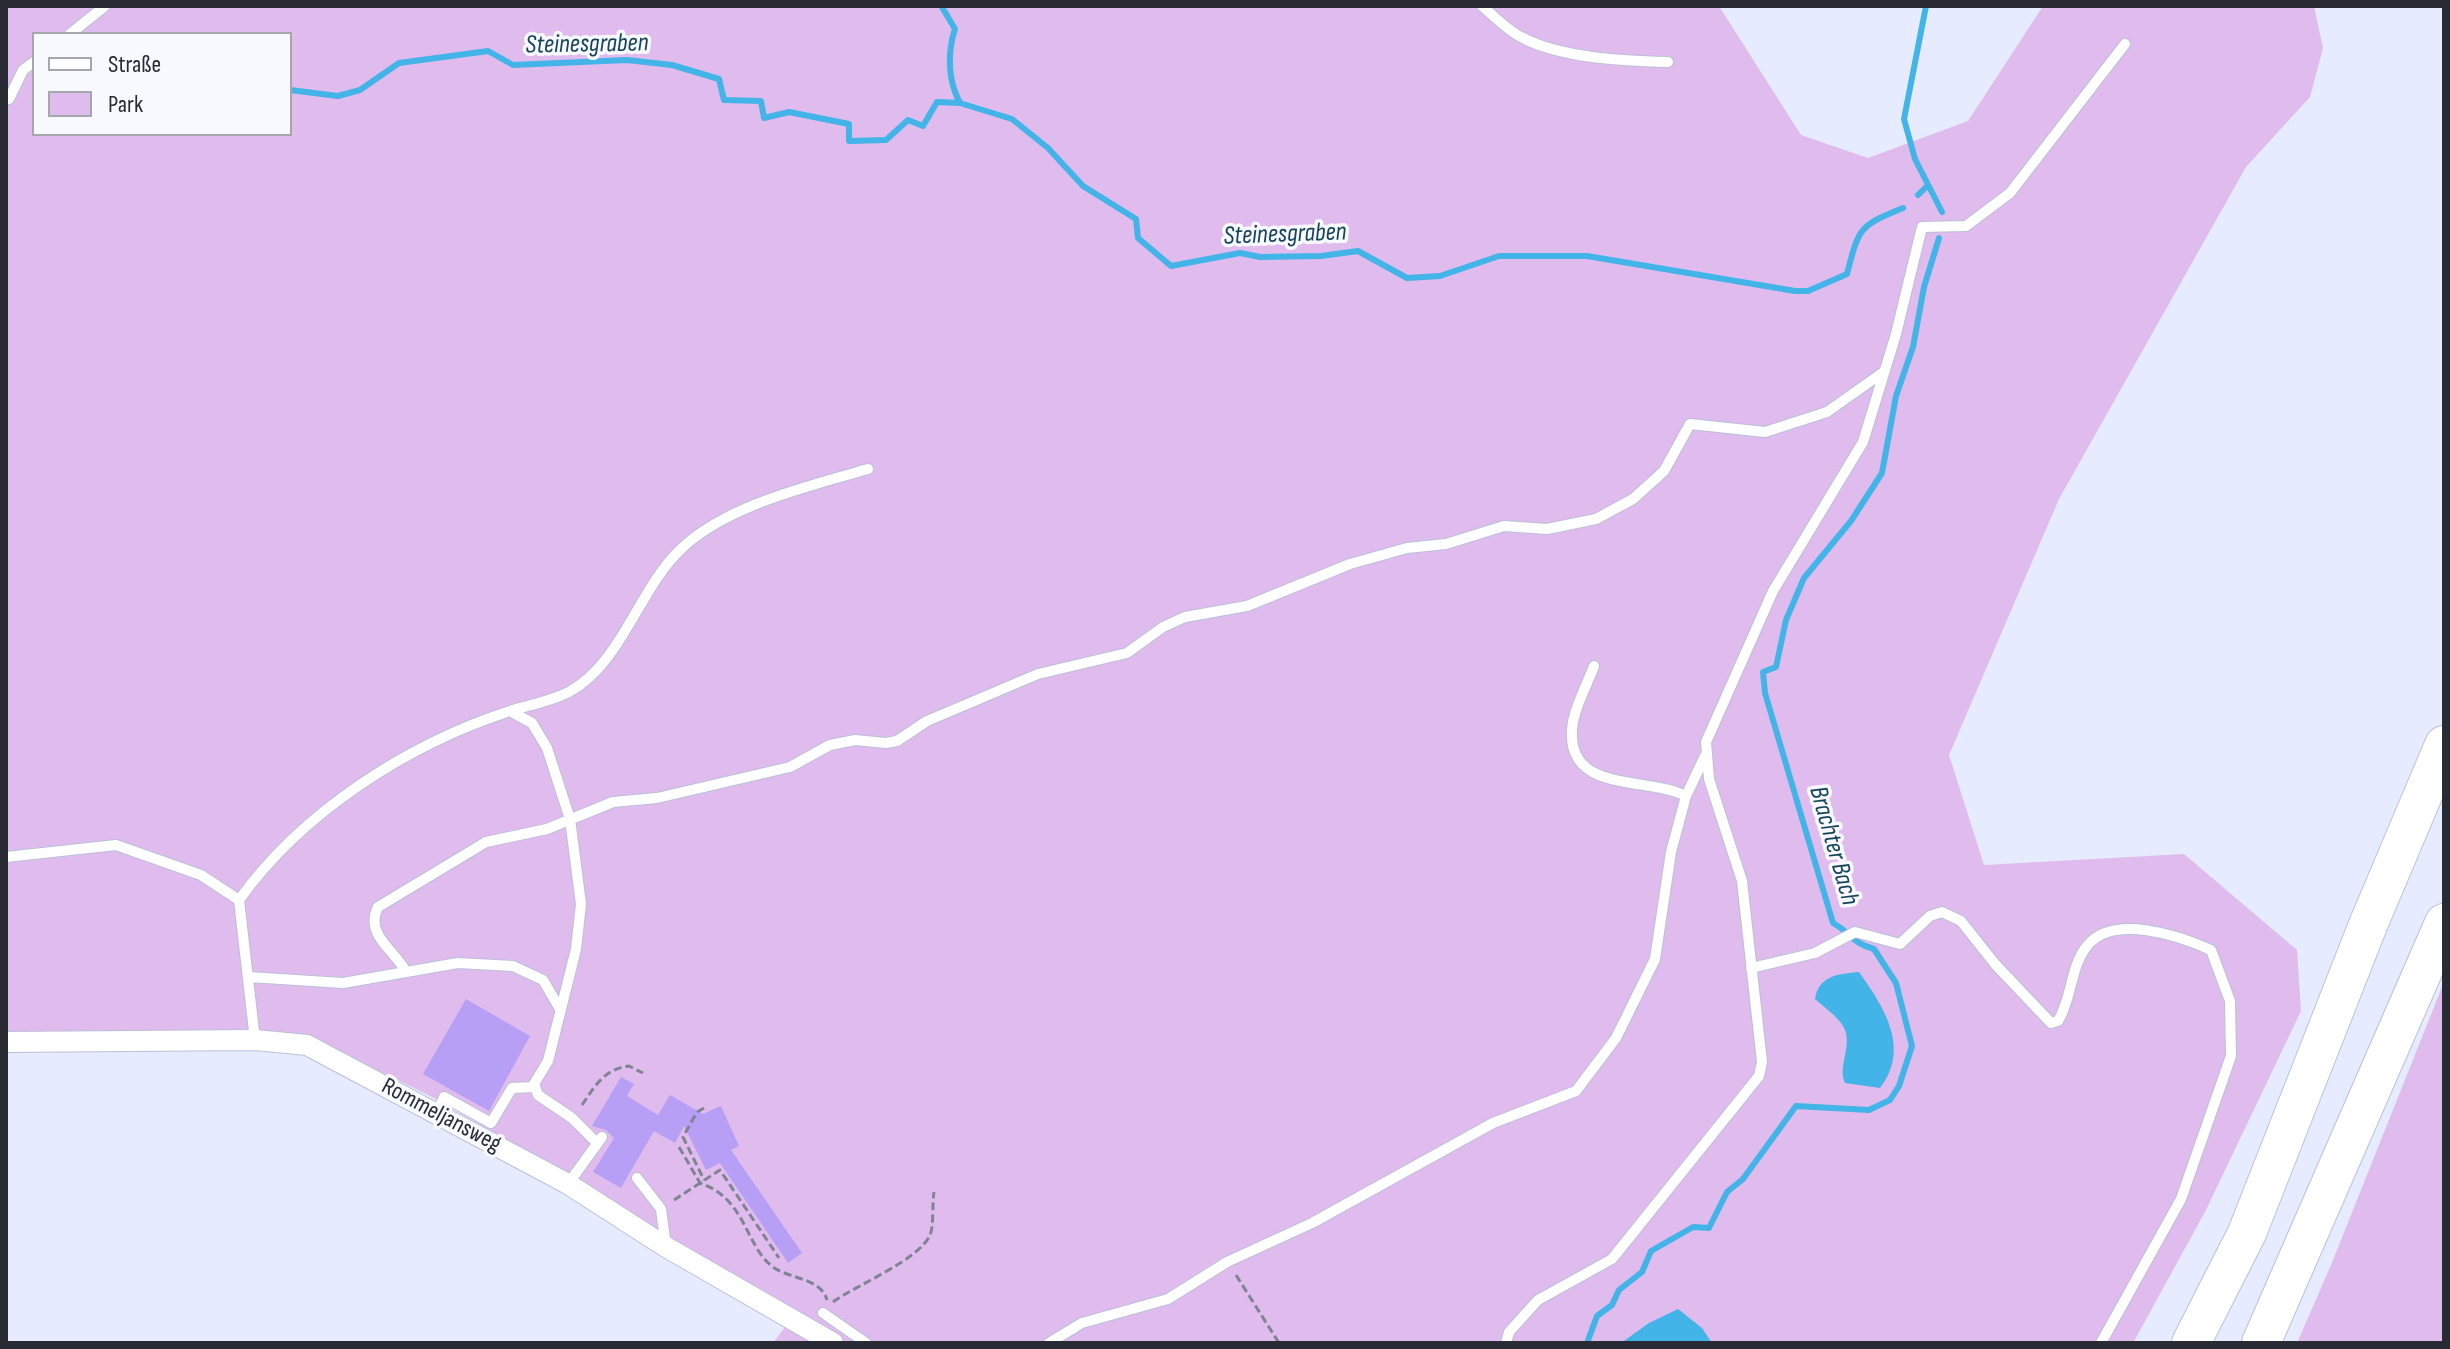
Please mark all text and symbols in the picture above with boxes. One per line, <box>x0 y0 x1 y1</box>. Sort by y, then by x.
water label: Steinesgraben <box>525 28 649 62</box>
legend <box>32 32 292 136</box>
text: Straße <box>108 50 161 79</box>
text: Park <box>108 90 143 119</box>
water label: Steinesgraben <box>1223 217 1347 253</box>
water label: Brachter Bach <box>1801 783 1865 909</box>
street label: Rommeljansweg <box>376 1072 506 1160</box>

